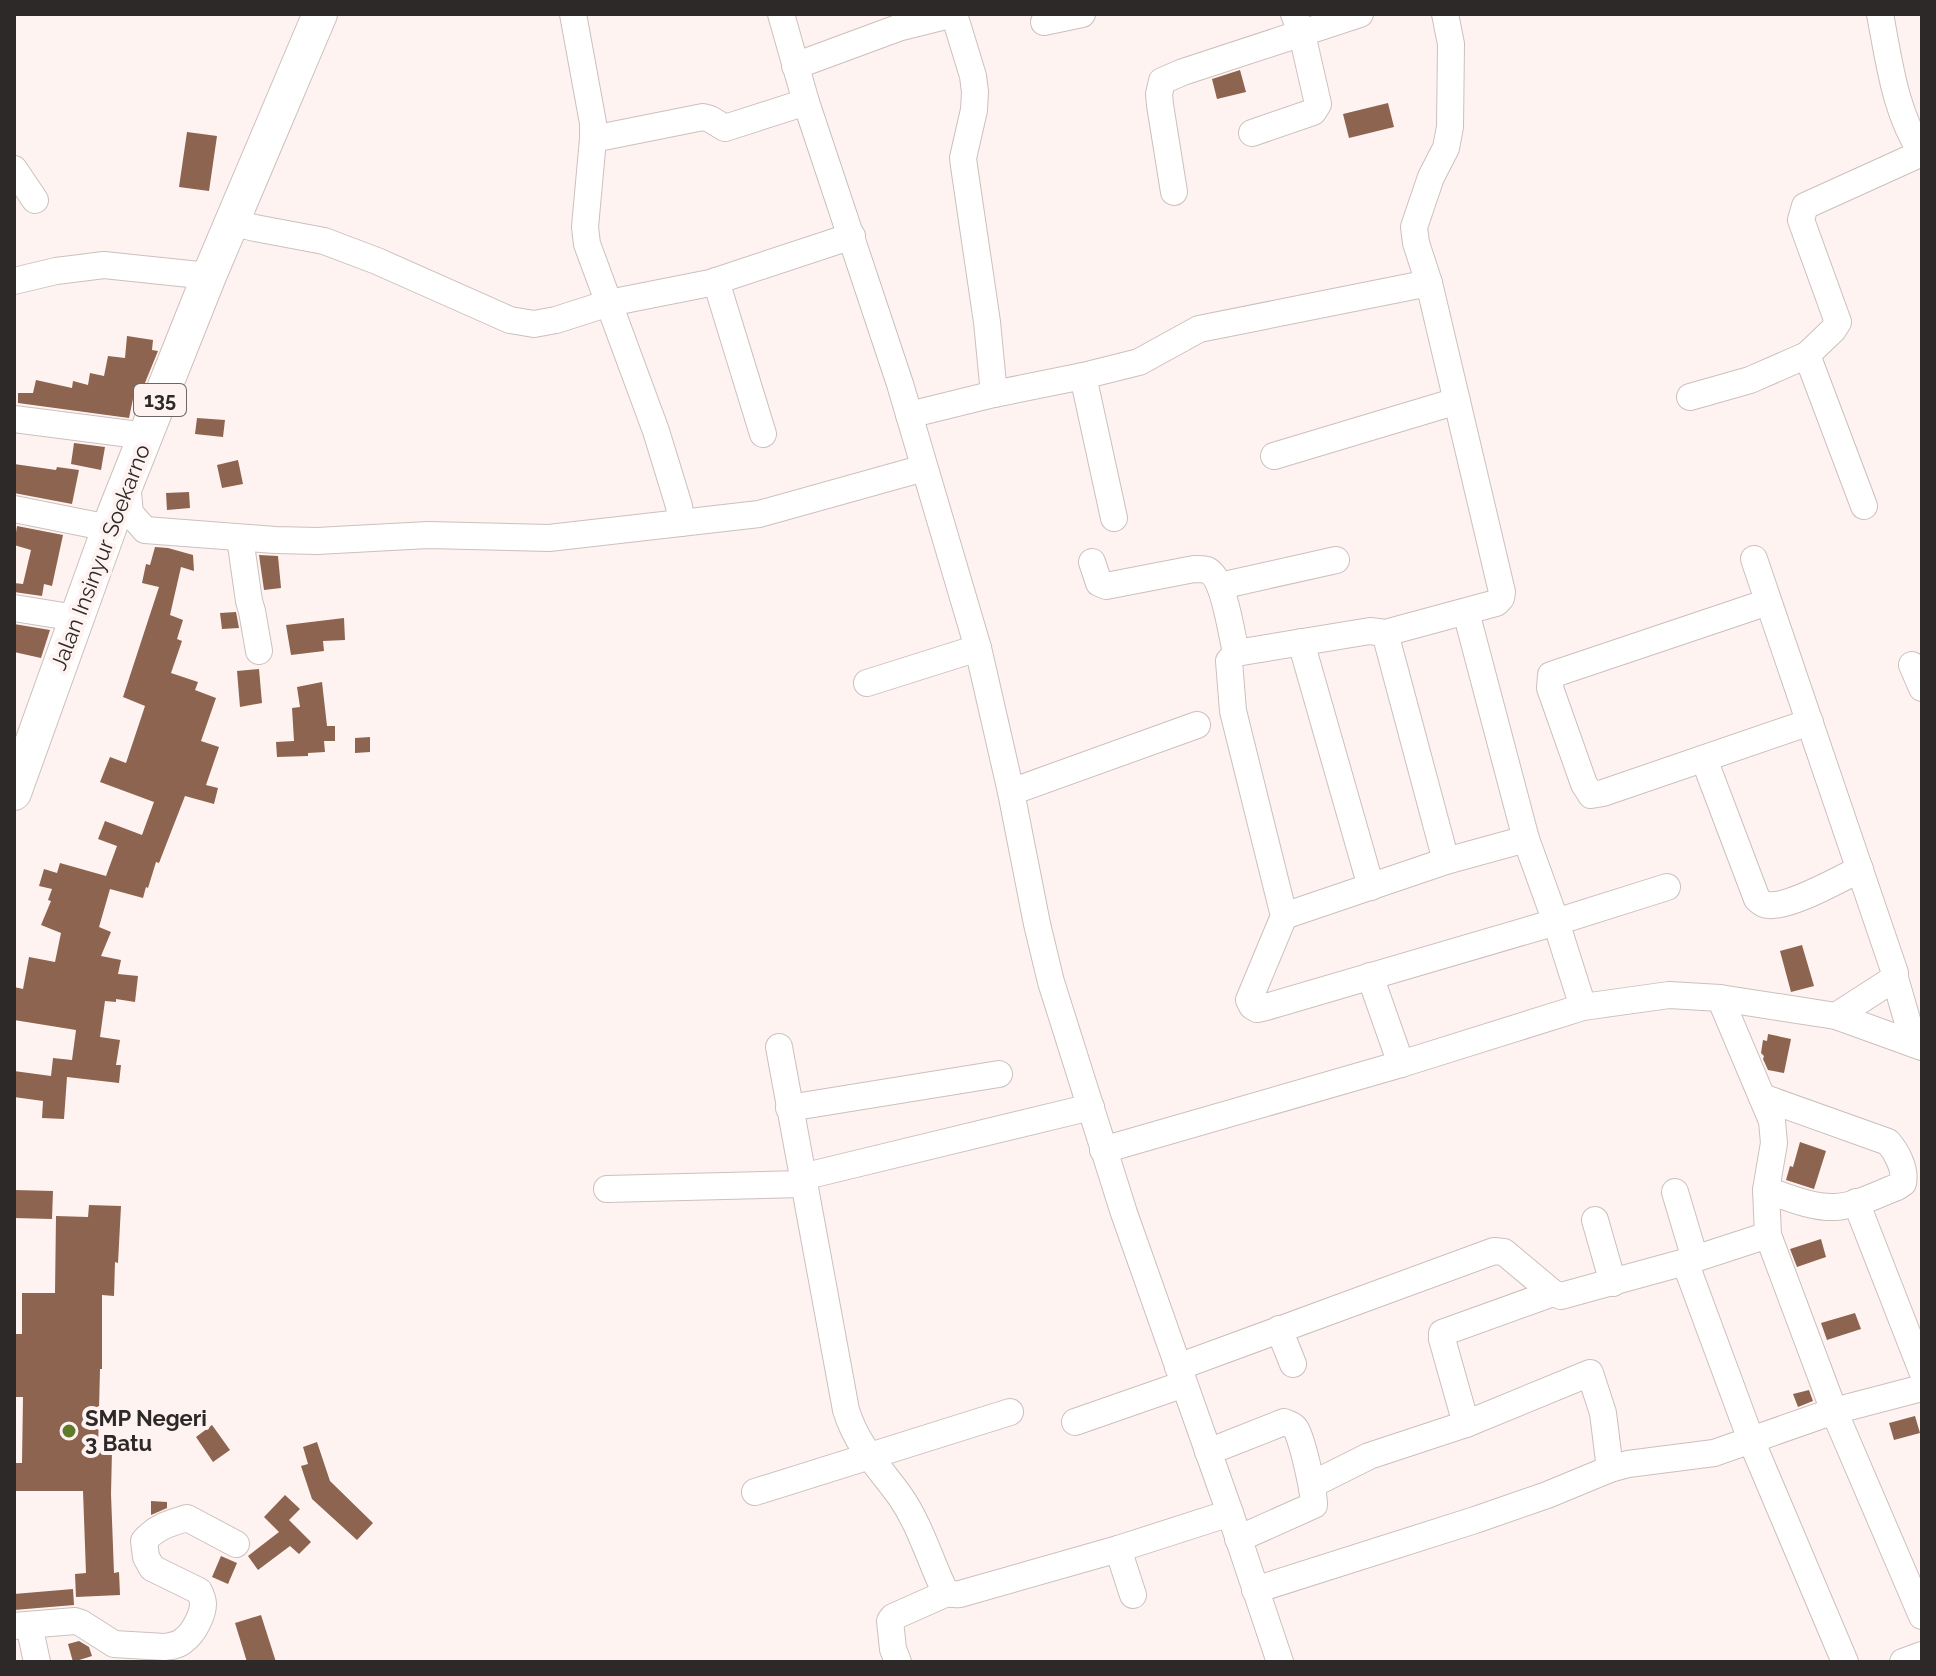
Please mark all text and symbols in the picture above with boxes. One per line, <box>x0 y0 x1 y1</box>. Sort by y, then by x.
road number: 135 <box>134 384 186 416</box>
street label: Jalan Insinyur Soekarno <box>45 441 155 673</box>
place label: SMP Negeri 3 Batu <box>85 1405 207 1456</box>
marker: SMP Negeri 3 Batu <box>60 1422 78 1440</box>

